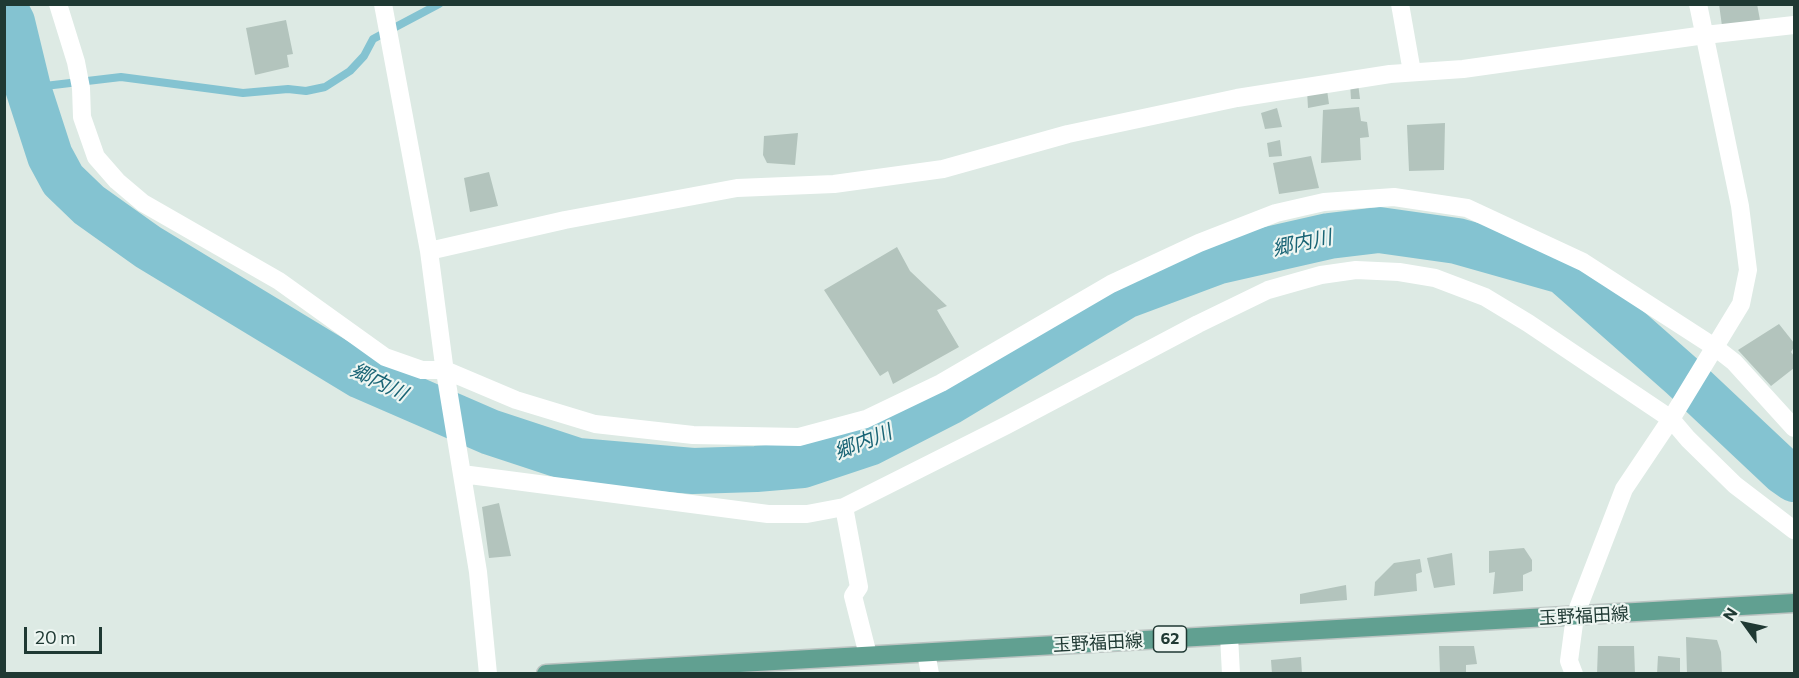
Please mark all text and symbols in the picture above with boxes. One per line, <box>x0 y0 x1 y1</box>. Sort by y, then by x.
water label: 郷内川 <box>1270 225 1334 261</box>
water label: 郷内川 <box>347 358 411 406</box>
water label: 郷内川 <box>831 420 895 464</box>
north arrow <box>1715 594 1775 654</box>
street label: 玉野福田線 <box>1538 603 1630 629</box>
text: N <box>1718 604 1741 624</box>
scale bar <box>27 615 105 653</box>
text: 20 m <box>35 626 76 648</box>
road number: 62 <box>1154 626 1186 652</box>
street label: 玉野福田線 <box>1052 630 1144 656</box>

